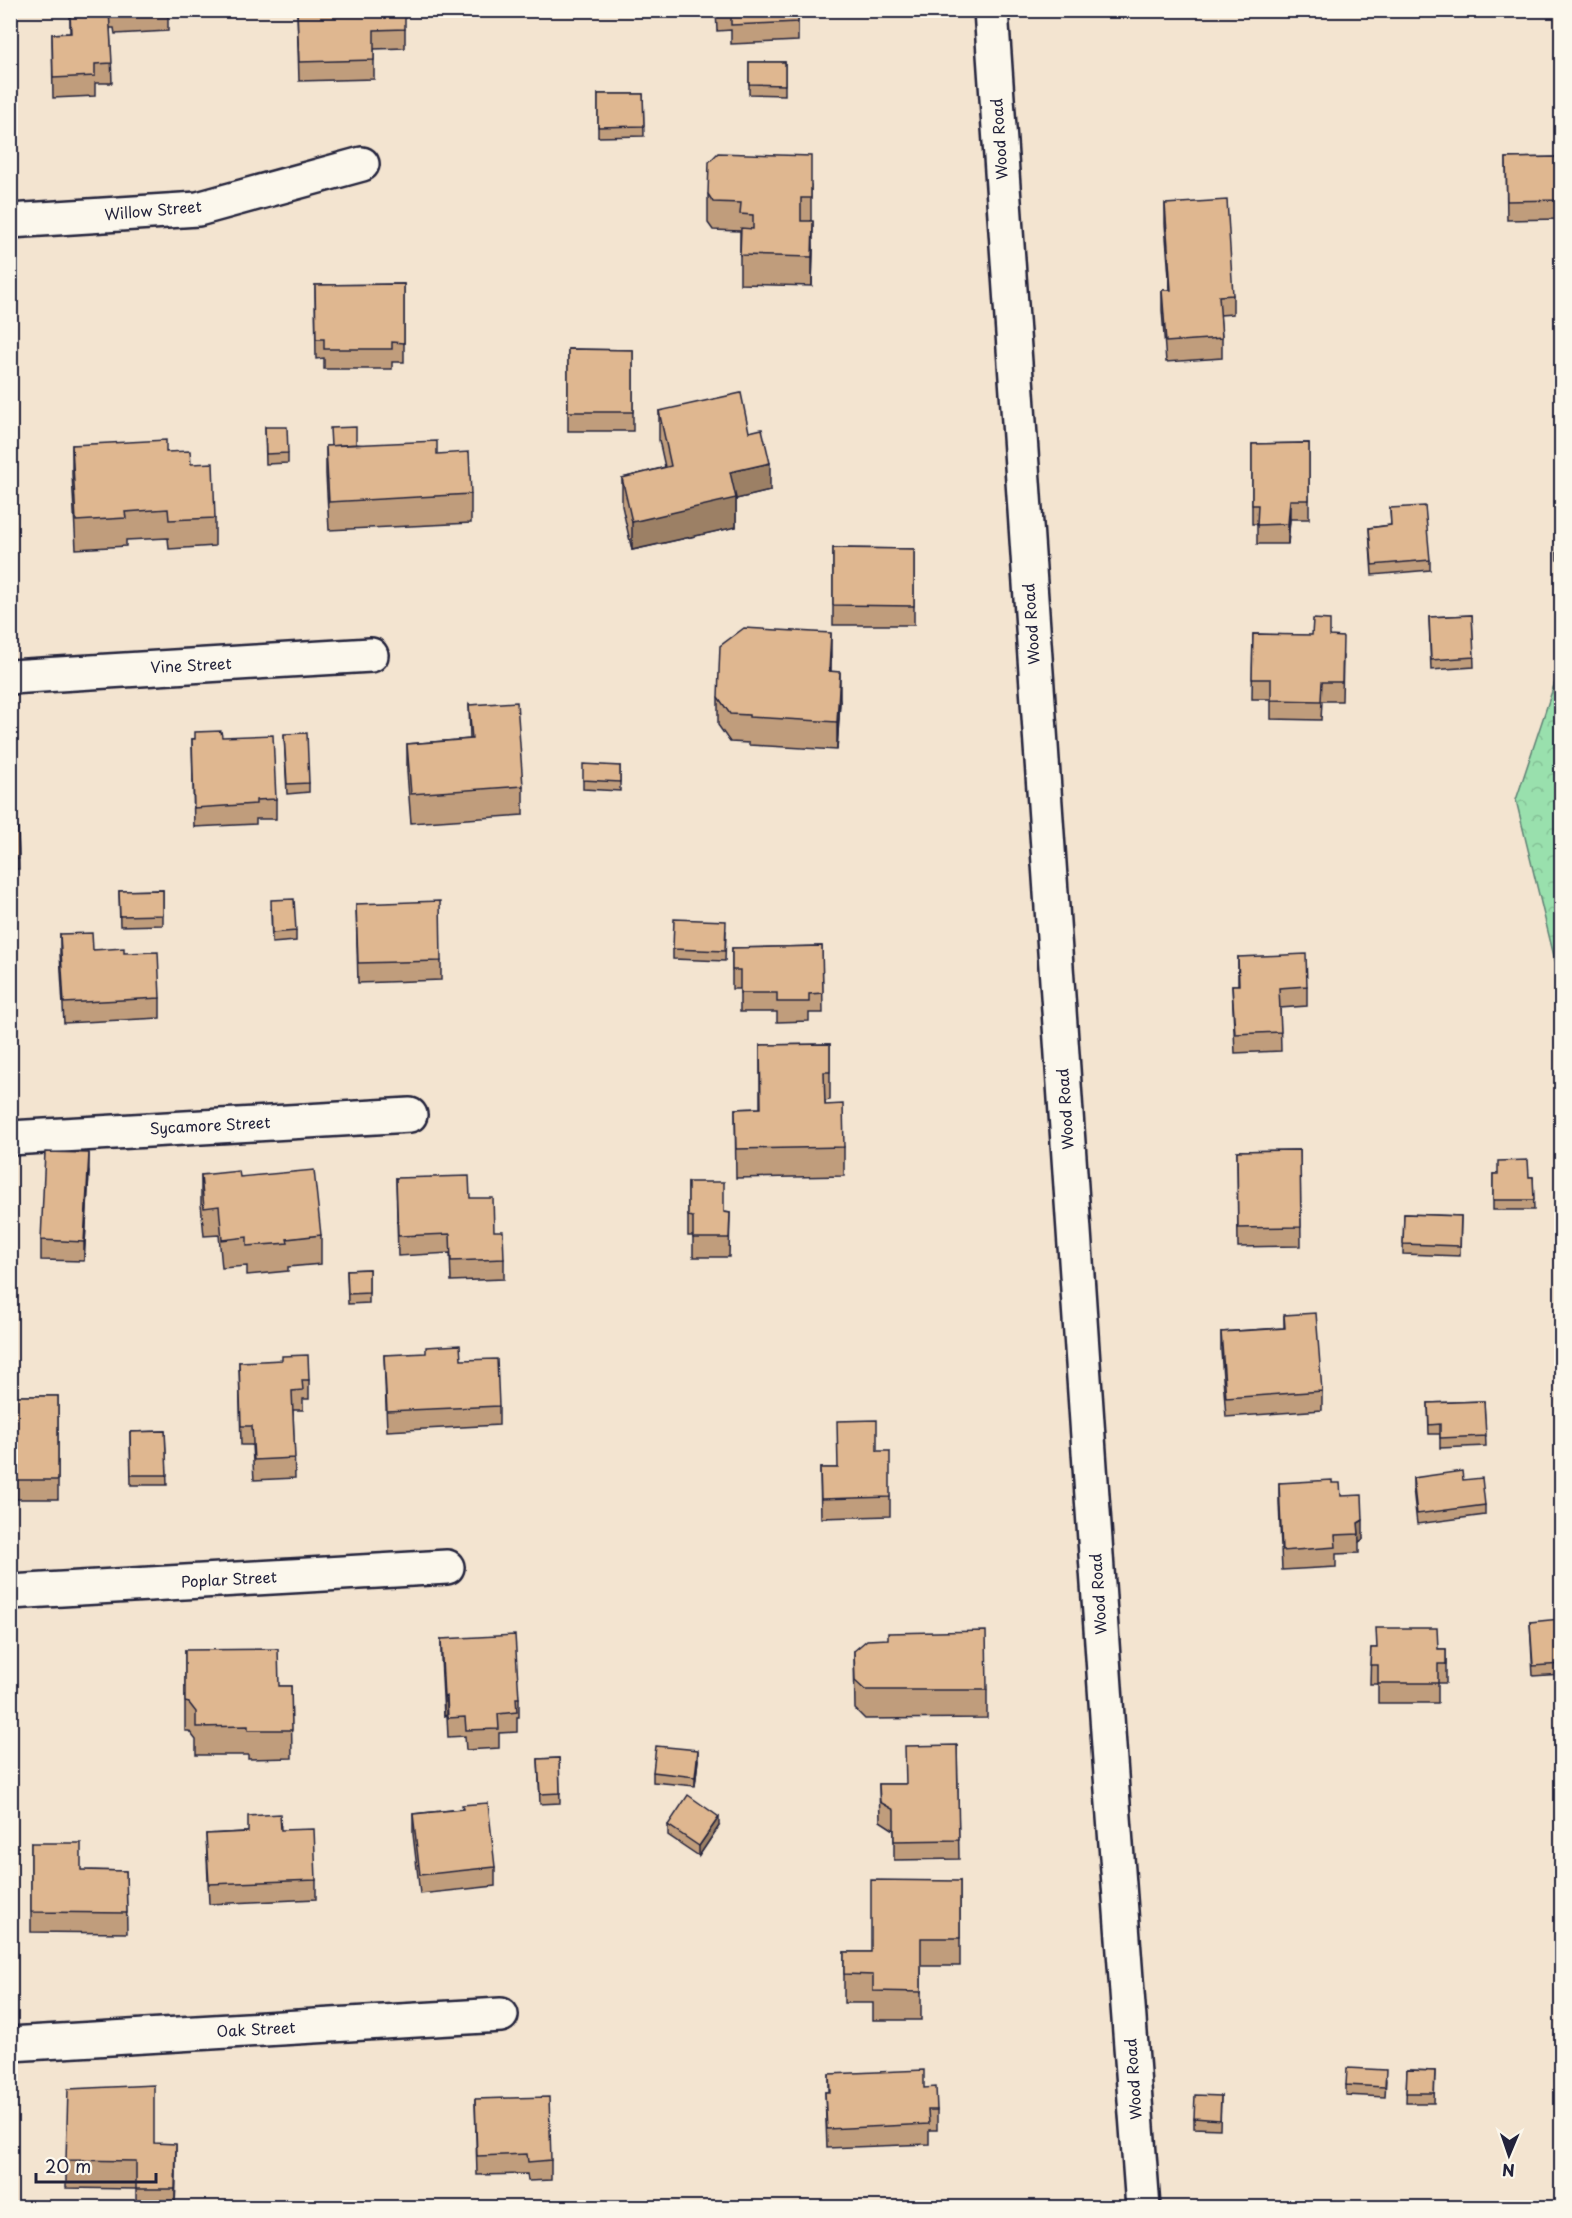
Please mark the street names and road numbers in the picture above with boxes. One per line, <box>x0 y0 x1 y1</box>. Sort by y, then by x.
street label: Wood Road <box>984 98 1013 181</box>
street label: Willow Street <box>103 194 202 225</box>
street label: Wood Road <box>1016 583 1045 666</box>
street label: Vine Street <box>150 651 232 678</box>
street label: Wood Road <box>1050 1068 1079 1151</box>
street label: Sycamore Street <box>149 1110 271 1139</box>
street label: Wood Road <box>1083 1553 1112 1636</box>
street label: Poplar Street <box>180 1565 277 1592</box>
street label: Oak Street <box>216 2015 296 2042</box>
street label: Wood Road <box>1118 2038 1147 2121</box>

